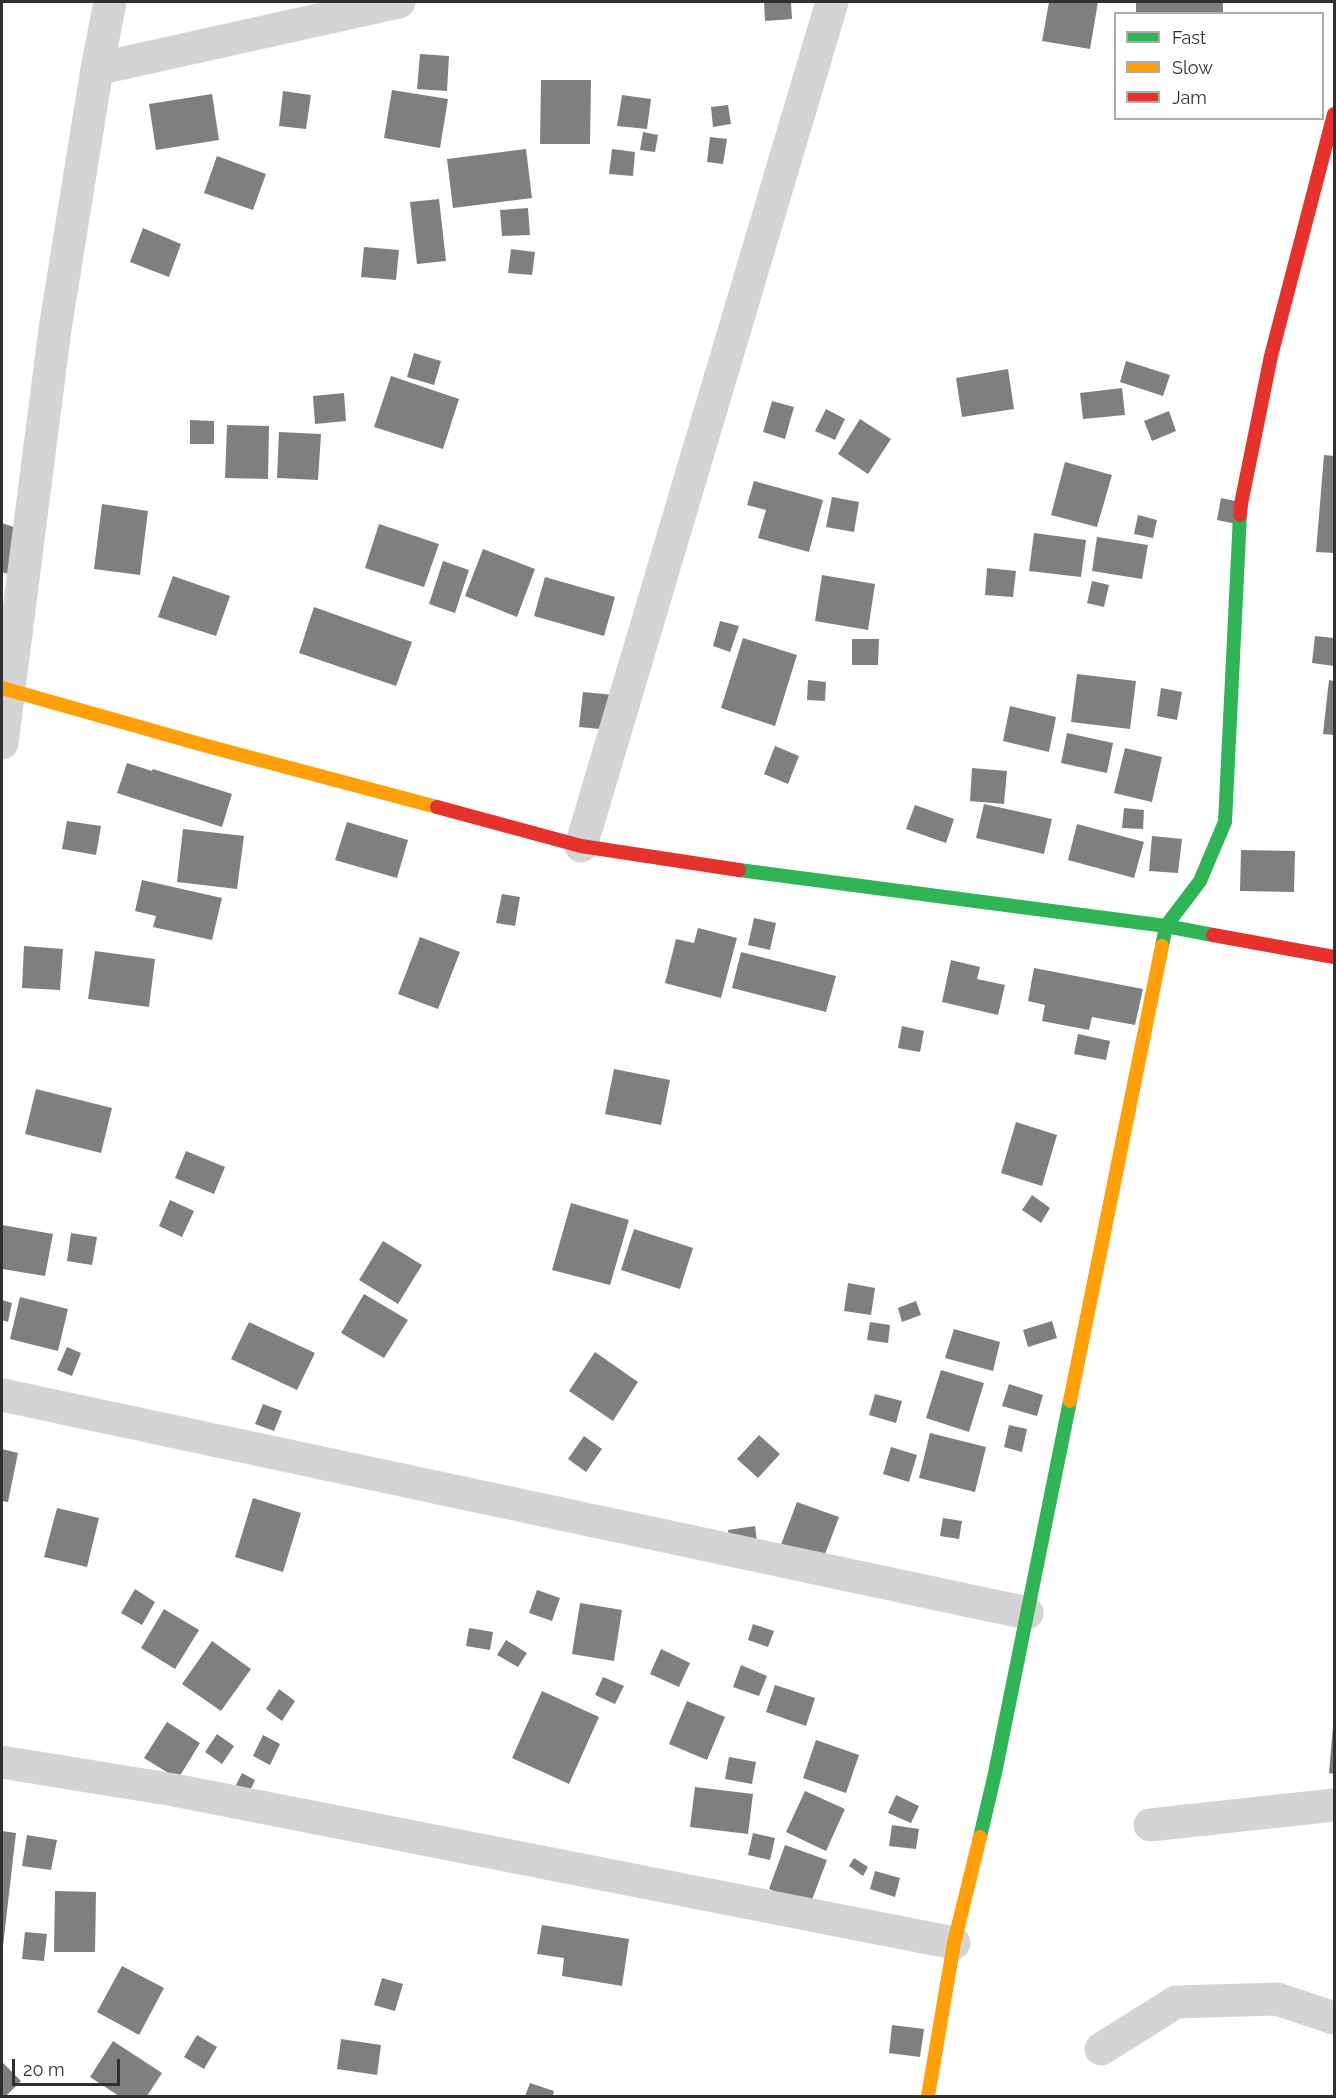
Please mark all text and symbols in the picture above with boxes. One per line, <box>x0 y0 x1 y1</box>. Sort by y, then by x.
legend <box>1114 12 1324 120</box>
text: Fast <box>1172 27 1206 48</box>
text: Slow <box>1172 57 1213 78</box>
text: Jam <box>1172 87 1207 108</box>
scale bar <box>15 2047 123 2085</box>
text: 20 m <box>23 2059 65 2080</box>

